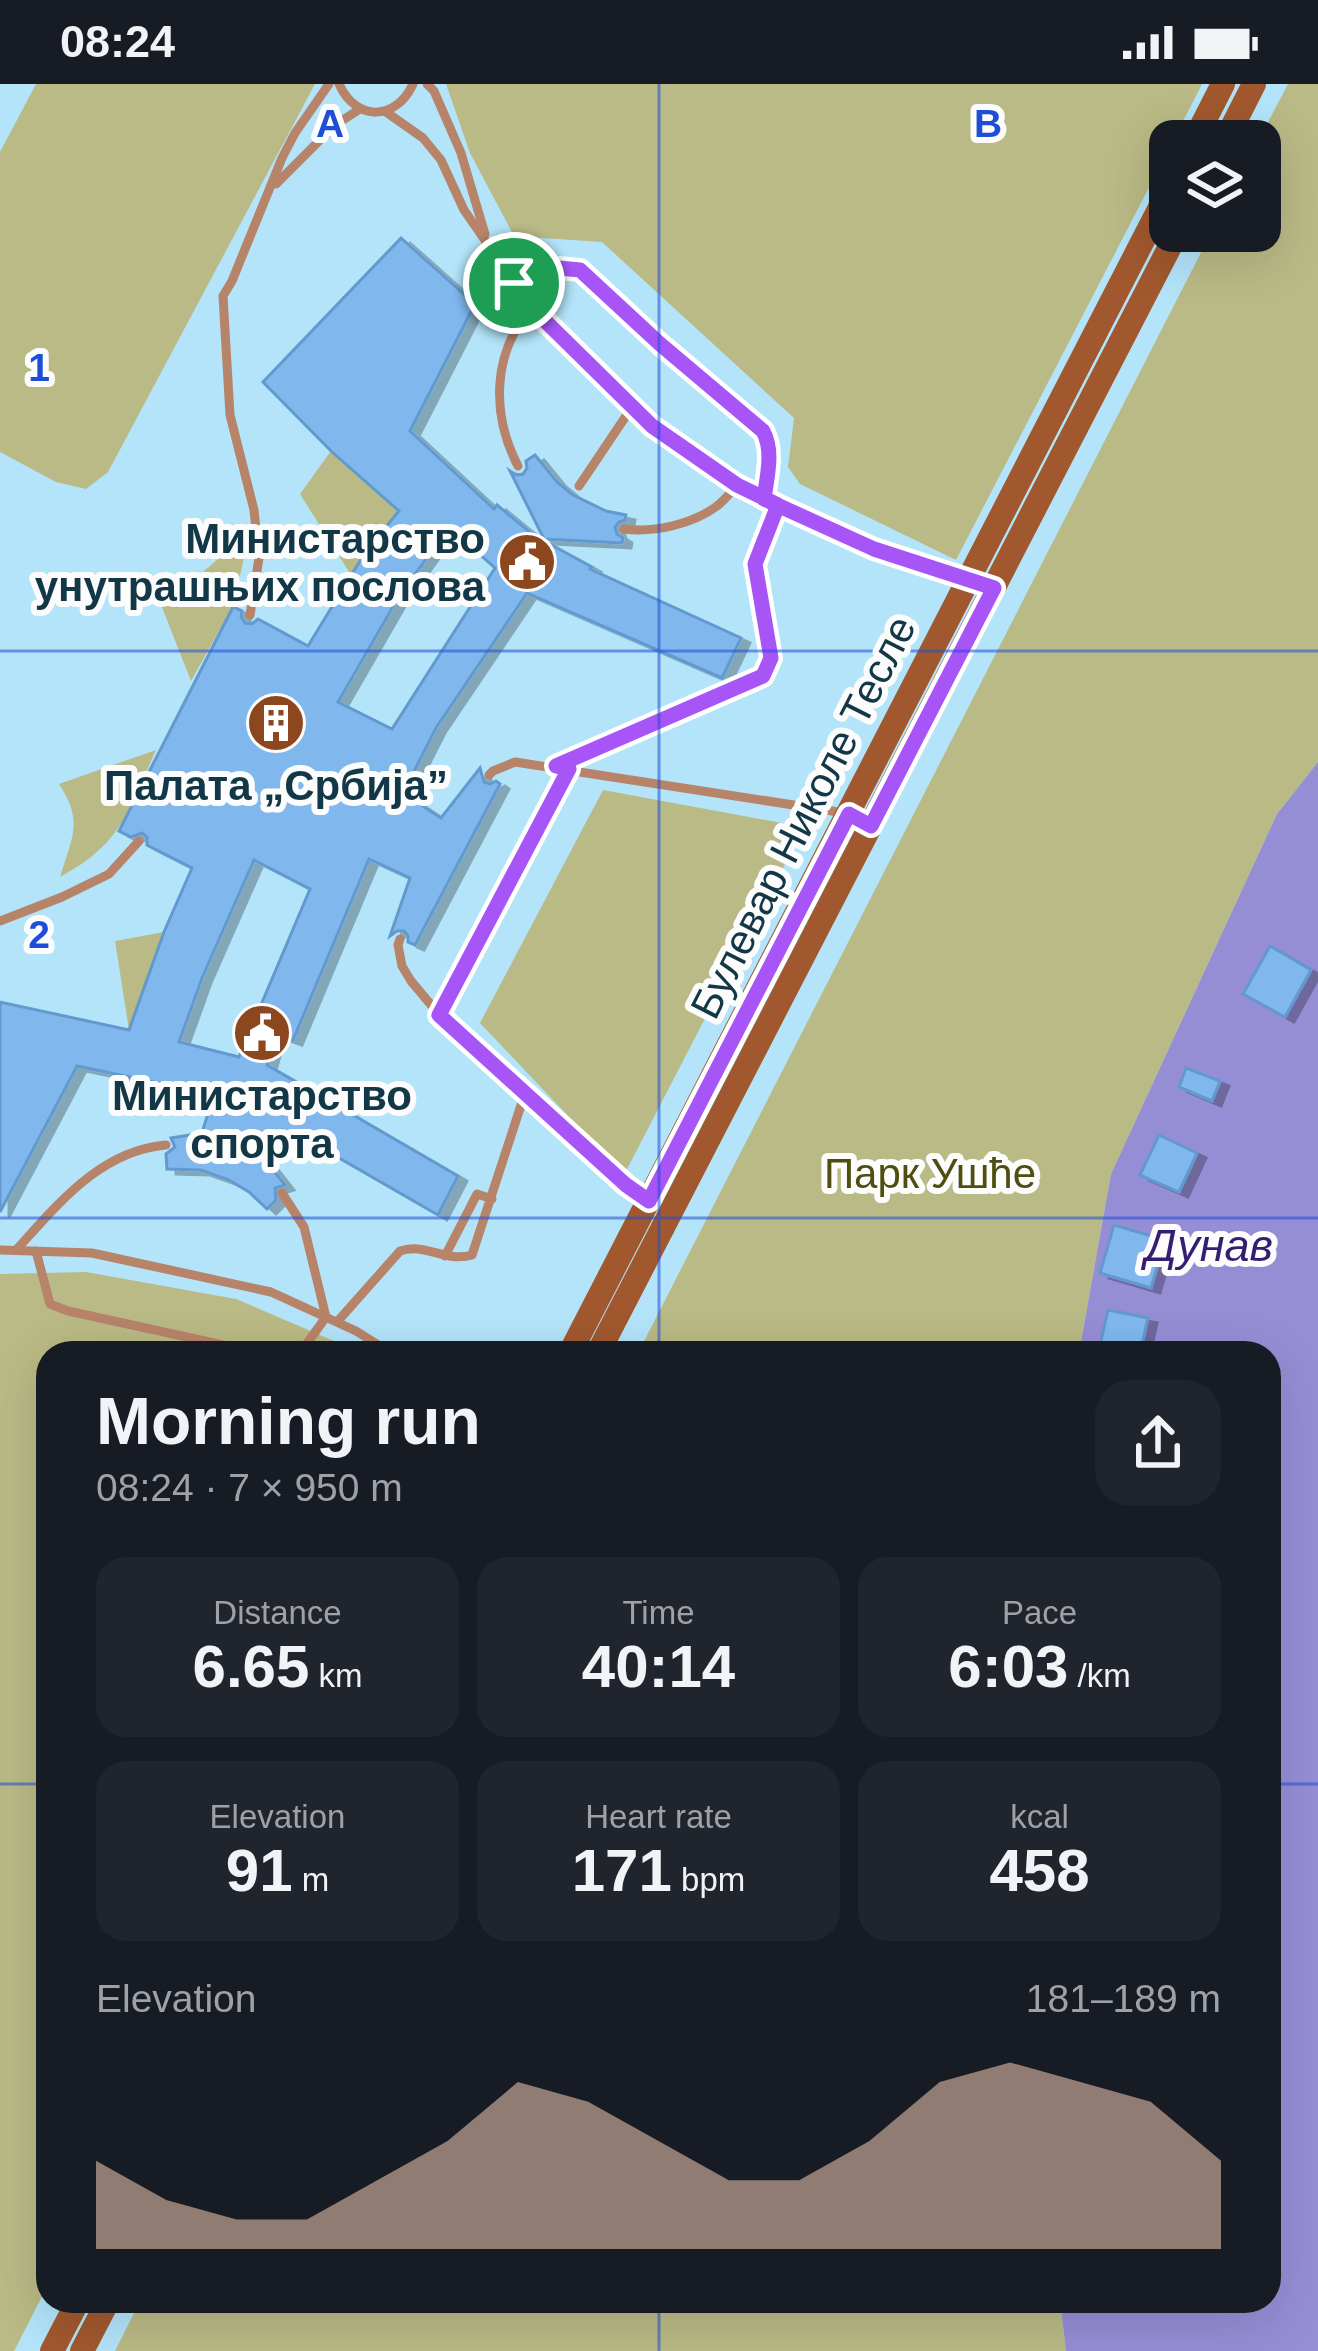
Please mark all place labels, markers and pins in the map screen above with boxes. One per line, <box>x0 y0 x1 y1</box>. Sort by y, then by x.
pin <box>463 232 565 334</box>
place label: Министарство унутрашњих послова <box>35 515 486 610</box>
public building icon: Министарство унутрашњих послова <box>496 531 558 593</box>
building icon: Палата „Србија” <box>245 692 307 754</box>
place label: Палата „Србија” <box>104 762 448 809</box>
public building icon: Министарство спорта <box>231 1002 293 1064</box>
place label: Министарство спорта <box>112 1072 412 1167</box>

